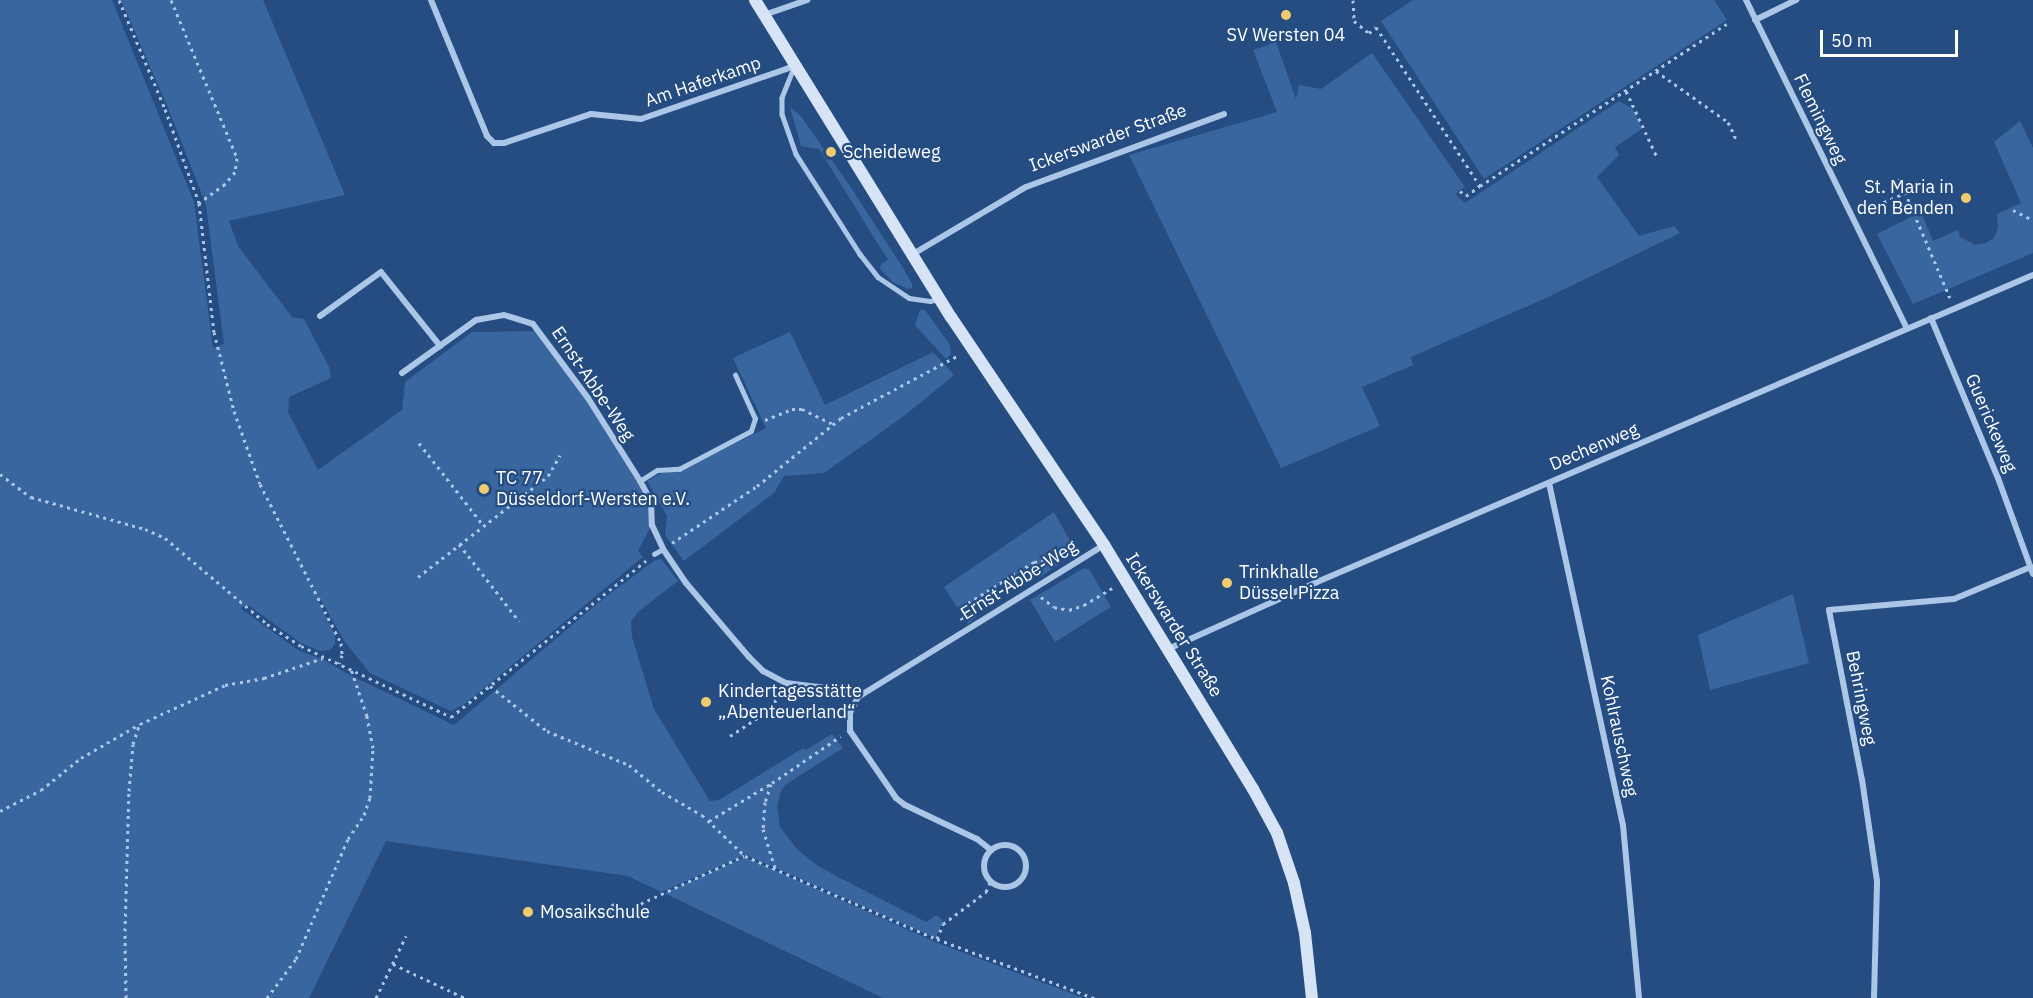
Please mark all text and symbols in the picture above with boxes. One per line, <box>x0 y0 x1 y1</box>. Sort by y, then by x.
marker: SV Wersten 04 <box>1279 8 1293 22</box>
scale bar <box>1823 18 1961 56</box>
place label: SV Wersten 04 <box>1227 24 1345 46</box>
text: 50 m <box>1831 29 1873 52</box>
street label: Am Haferkamp <box>642 52 764 112</box>
street label: Flemingweg <box>1789 70 1851 168</box>
street label: Ickerswarder Straße <box>1026 100 1190 176</box>
place label: Scheideweg <box>843 141 940 163</box>
marker: Scheideweg <box>824 145 838 159</box>
place label: St. Maria in den Benden <box>1857 177 1954 219</box>
marker: St. Maria in den Benden <box>1959 191 1973 205</box>
street label: Ernst-Abbe-Weg <box>547 323 639 445</box>
street label: Guerickeweg <box>1961 371 2021 475</box>
street label: Dechenweg <box>1546 419 1642 475</box>
place label: TC 77 Düsseldorf-Wersten e.V. <box>496 468 690 510</box>
marker: TC 77 Düsseldorf-Wersten e.V. <box>477 482 491 496</box>
street label: Ernst-Abbe-Weg <box>957 536 1081 624</box>
street label: Ickerswarder Straße <box>1121 549 1227 701</box>
place label: Trinkhalle Düssel Pizza <box>1239 562 1339 604</box>
marker: Trinkhalle Düssel Pizza <box>1220 576 1234 590</box>
street label: Behringweg <box>1841 649 1881 747</box>
street label: Kohlrauschweg <box>1596 673 1642 799</box>
place label: Kindertagesstätte „Abenteuerland“ <box>718 681 862 724</box>
marker: Kindertagesstätte „Abenteuerland“ <box>699 695 713 709</box>
place label: Mosaikschule <box>540 901 650 923</box>
marker: Mosaikschule <box>521 905 535 919</box>

